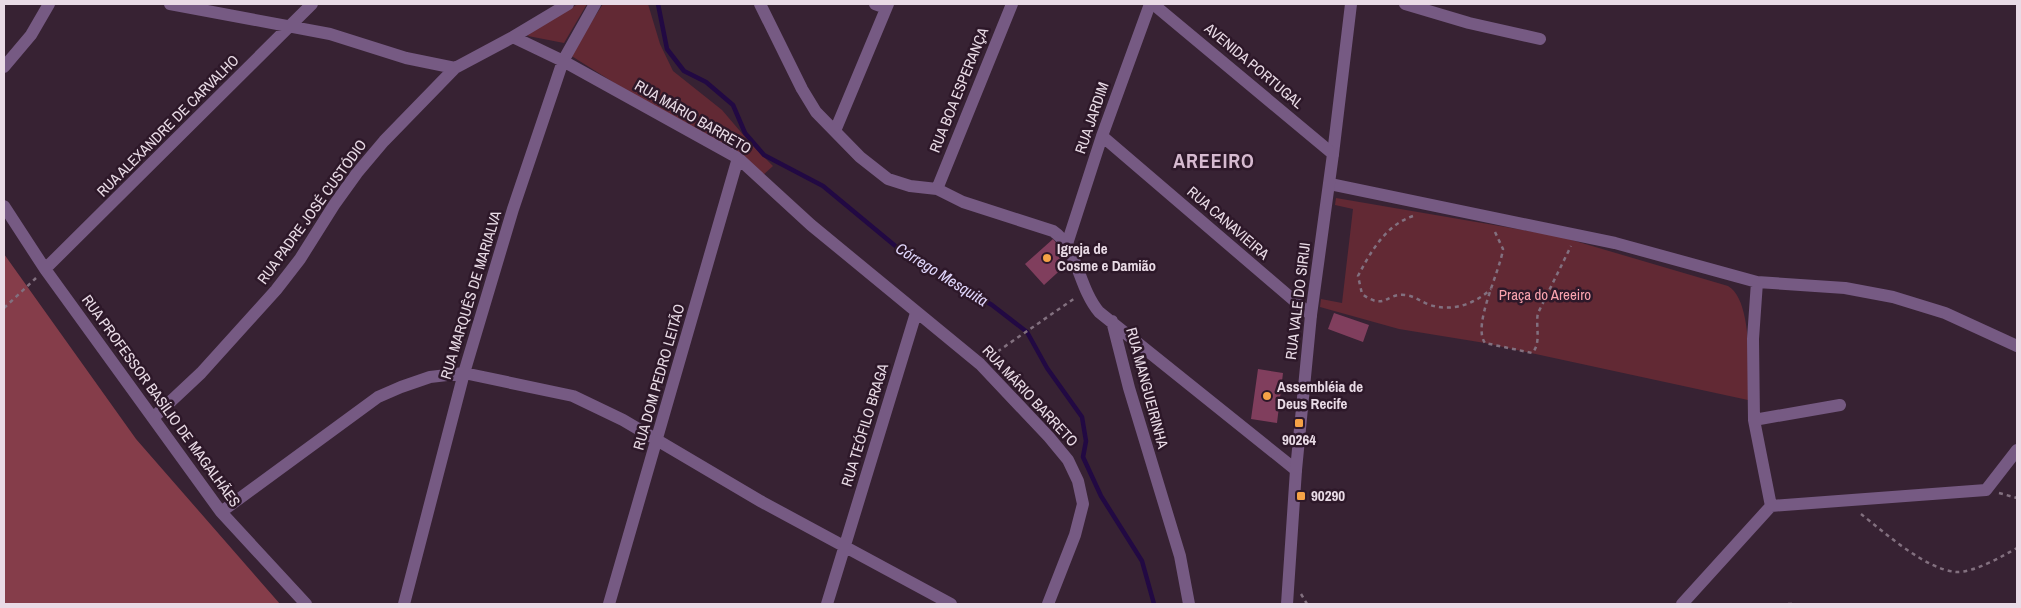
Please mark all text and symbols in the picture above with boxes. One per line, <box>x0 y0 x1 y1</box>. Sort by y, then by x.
street label: AVENIDA PORTUGAL <box>1200 17 1308 113</box>
street label: RUA BOA ESPERANÇA <box>924 23 994 156</box>
street label: RUA ALEXANDRE DE CARVALHO <box>92 50 243 201</box>
street label: RUA MÁRIO BARRETO <box>631 75 756 159</box>
street label: RUA JARDIM <box>1069 79 1114 156</box>
street label: RUA PADRE JOSÉ CUSTÓDIO <box>252 135 371 288</box>
district label: AREEIRO <box>1173 147 1255 174</box>
street label: RUA CANAVIEIRA <box>1183 181 1274 265</box>
street label: RUA MARQUÊS DE MARIALVA <box>435 207 506 382</box>
water label: Córrego Mesquita <box>892 237 992 311</box>
place label: Igreja de Cosme e Damião <box>1057 238 1156 276</box>
street label: RUA VALE DO SIRIJI <box>1280 241 1315 361</box>
marker: Igreja de Cosme e Damião <box>1041 252 1053 264</box>
park label: Praça do Areeiro <box>1499 284 1591 305</box>
street label: RUA PROFESSOR BASÍLIO DE MAGALHÃES <box>77 290 246 511</box>
street label: RUA DOM PEDRO LEITÃO <box>628 301 689 452</box>
street label: RUA MANGUEIRINHA <box>1121 325 1174 451</box>
street label: RUA MÁRIO BARRETO <box>978 340 1083 451</box>
street label: RUA TEÓFILO BRAGA <box>836 360 893 489</box>
place label: Assembléia de Deus Recife <box>1277 376 1363 414</box>
marker: Assembléia de Deus Recife <box>1261 390 1273 402</box>
marker: 90264 <box>1293 417 1305 429</box>
place label: 90264 <box>1282 429 1316 450</box>
place label: 90290 <box>1311 485 1345 506</box>
marker: 90290 <box>1295 490 1307 502</box>

